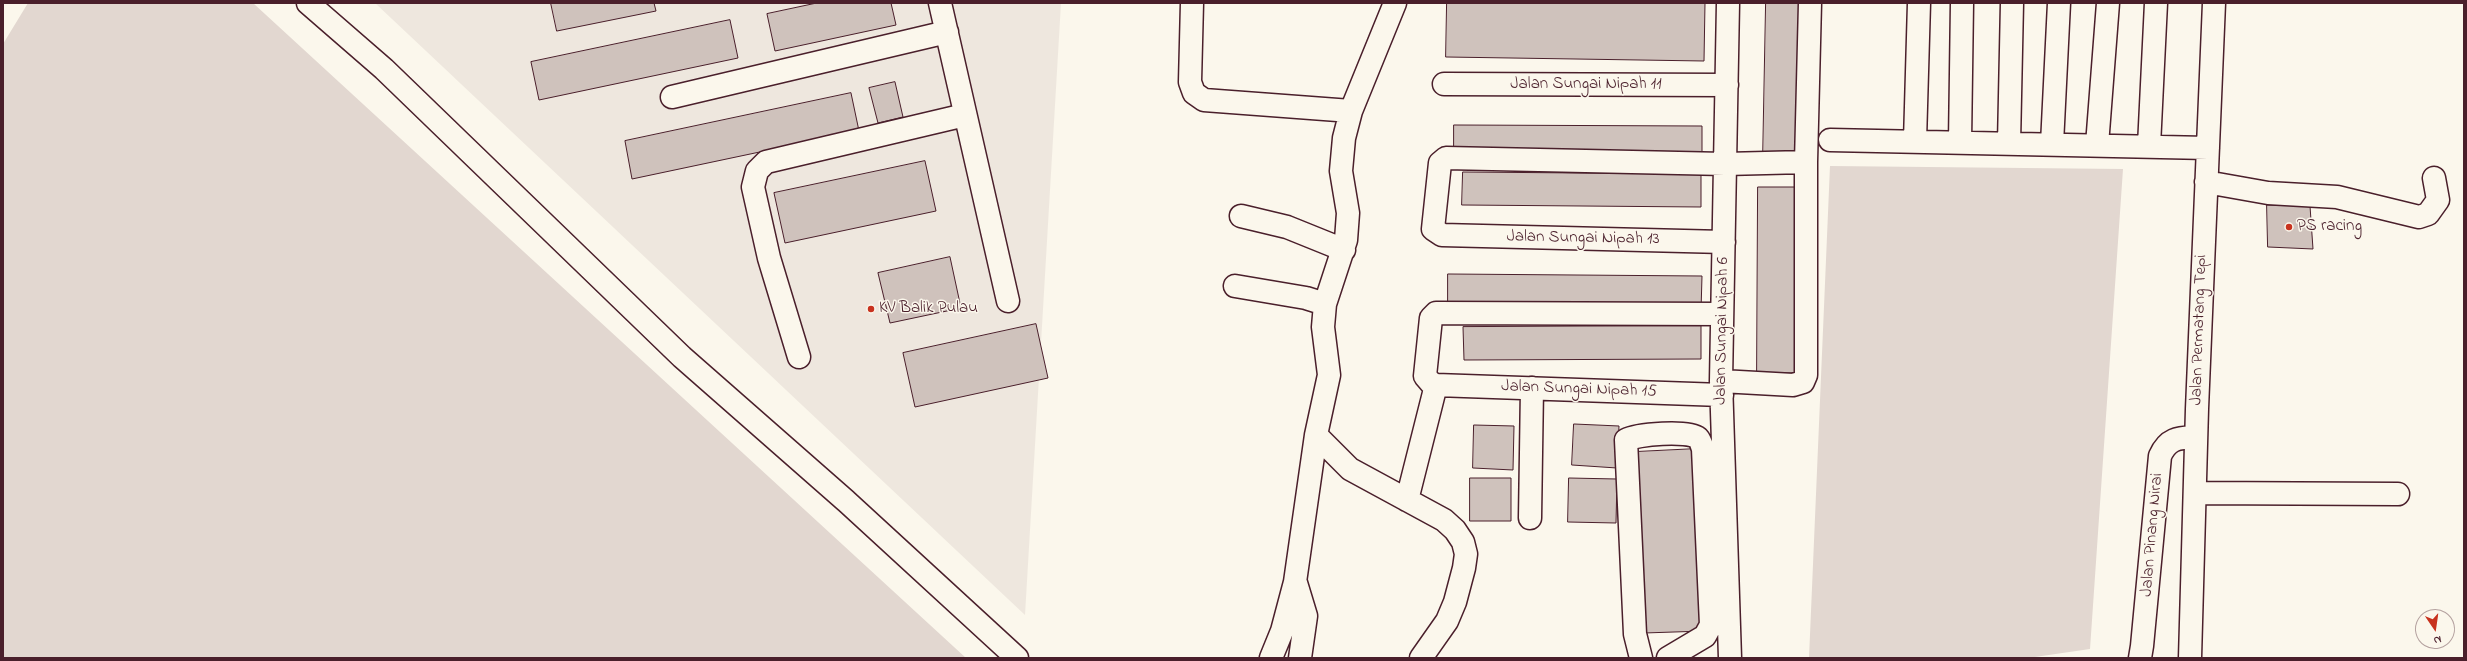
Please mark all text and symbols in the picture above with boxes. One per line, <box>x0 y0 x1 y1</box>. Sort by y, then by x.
street label: Jalan Sungai Nipah 11 <box>1510 75 1662 95</box>
place label: PS racing <box>2297 217 2362 237</box>
marker: PS racing <box>2284 222 2294 232</box>
street label: Jalan Sungai Nipah 13 <box>1506 227 1660 251</box>
street label: Jalan Permatang Tepi <box>2187 254 2213 406</box>
street label: Jalan Sungai Nipah 6 <box>1712 257 1734 405</box>
place label: KV Balik Pulau <box>879 299 978 319</box>
marker: KV Balik Pulau <box>866 304 876 314</box>
street label: Jalan Sungai Nipah 15 <box>1501 377 1657 403</box>
street label: Jalan Pinang Nirai <box>2137 472 2169 598</box>
north arrow <box>2415 609 2455 649</box>
text: N <box>2432 631 2443 648</box>

